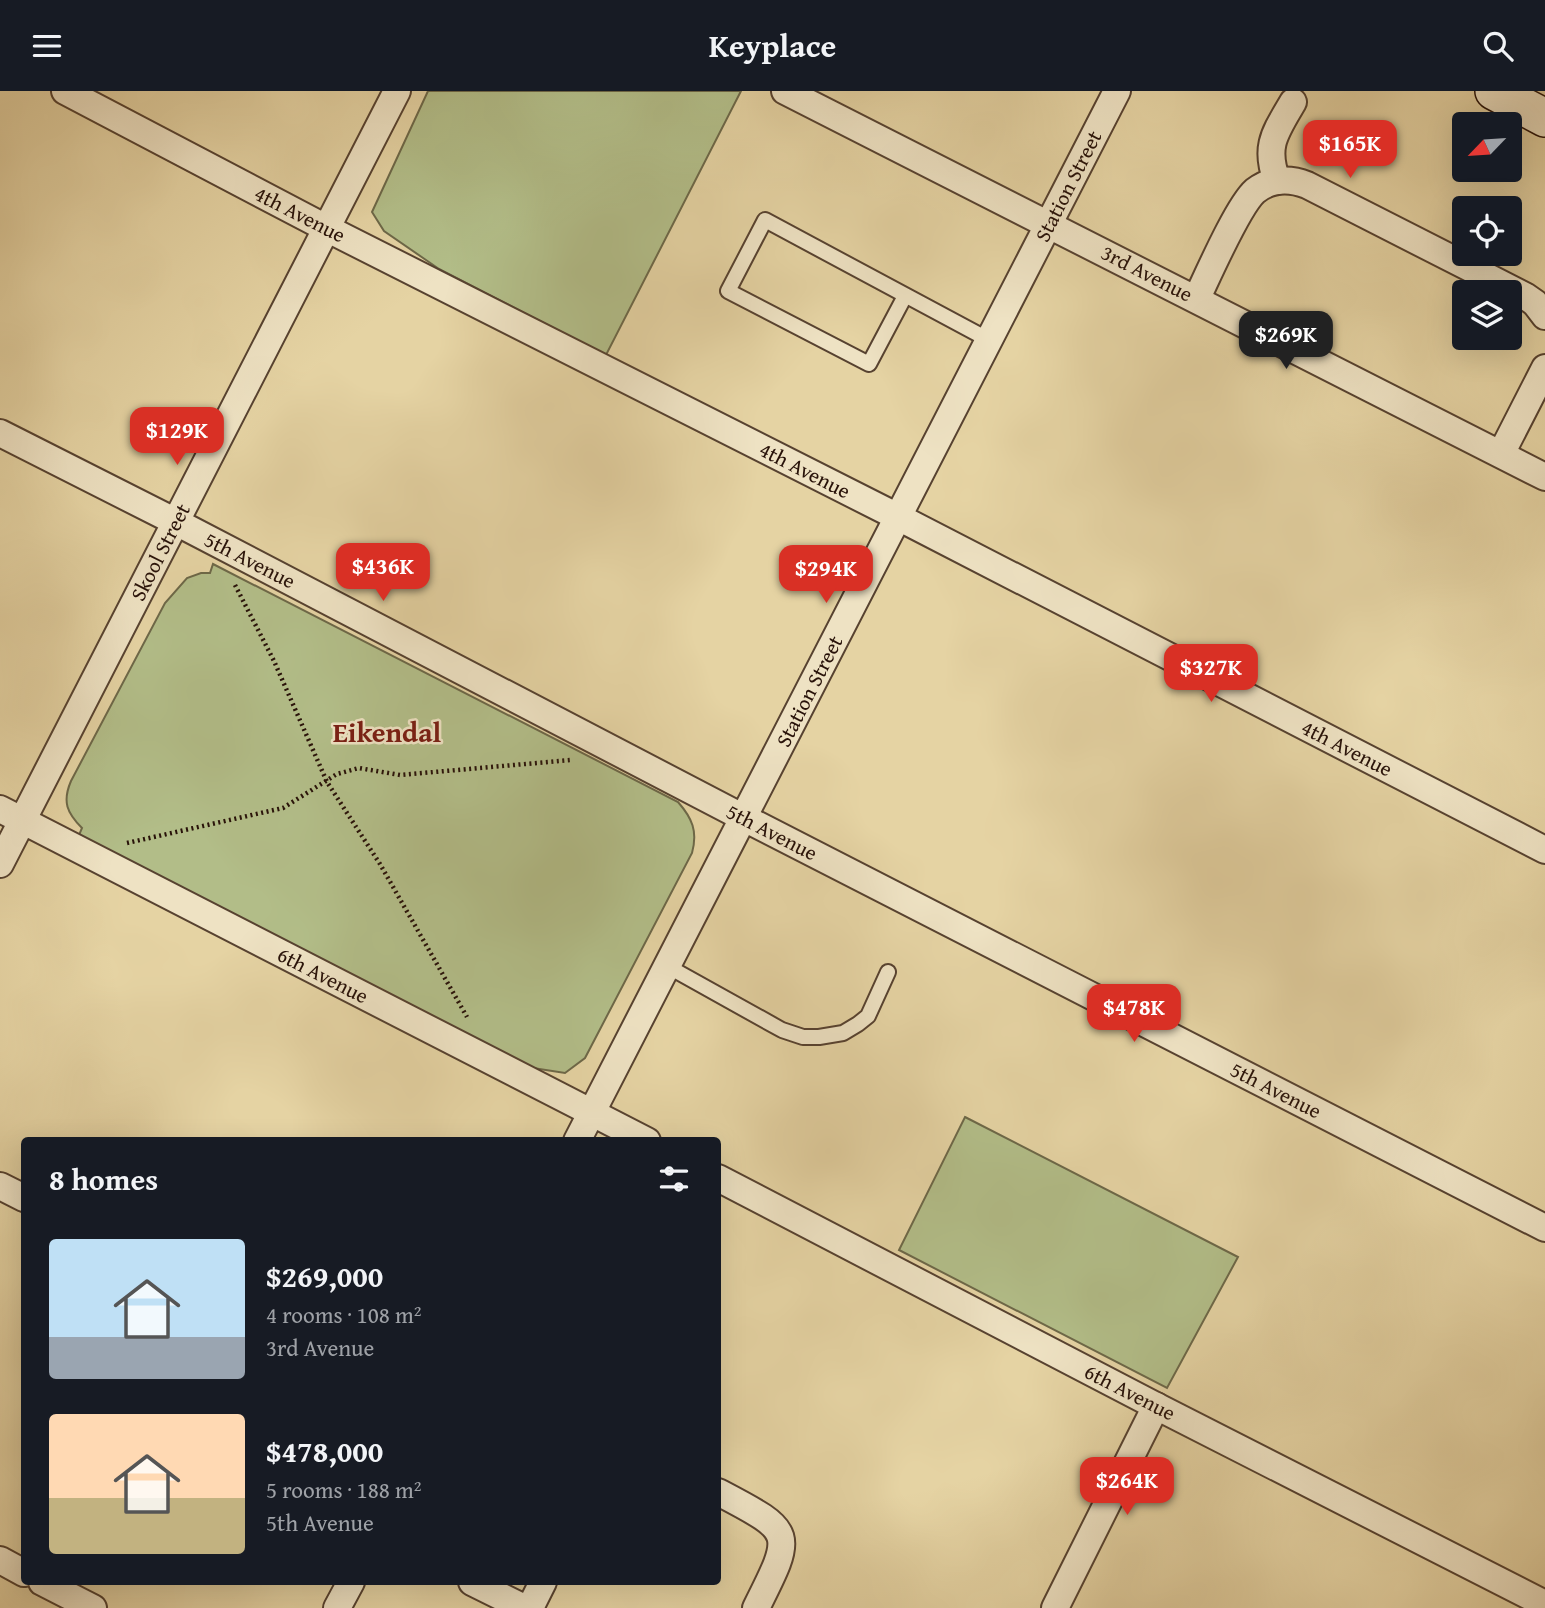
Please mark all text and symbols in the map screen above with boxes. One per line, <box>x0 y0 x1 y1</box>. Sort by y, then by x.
text: Keyplace <box>709 22 836 69</box>
icon: menu <box>28 27 66 65</box>
icon: search <box>1479 27 1517 65</box>
north arrow <box>1452 112 1522 182</box>
map controls <box>1452 112 1522 350</box>
pin: $165K <box>1301 120 1399 180</box>
street label: Station Street <box>1027 124 1110 247</box>
text: $165K <box>1319 126 1381 159</box>
street label: 4th Avenue <box>249 178 351 250</box>
button: locate <box>1452 196 1522 266</box>
street label: 3rd Avenue <box>1096 237 1198 309</box>
button: layers <box>1452 280 1522 350</box>
pin: $269K <box>1237 311 1335 371</box>
text: $269K <box>1255 317 1317 350</box>
pin: $129K <box>128 407 226 467</box>
text: $129K <box>146 413 208 446</box>
street label: 4th Avenue <box>754 434 856 506</box>
street label: Skool Street <box>122 497 198 606</box>
street label: 5th Avenue <box>199 524 301 596</box>
pin: $436K <box>334 543 432 603</box>
pin: $294K <box>777 545 875 605</box>
text: $436K <box>352 549 414 582</box>
text: $294K <box>795 551 857 584</box>
street label: Station Street <box>768 629 851 752</box>
pin: $327K <box>1162 645 1260 704</box>
text: $327K <box>1180 650 1242 683</box>
district label: Eikendal <box>333 711 442 752</box>
street label: 4th Avenue <box>1296 712 1398 784</box>
street label: 5th Avenue <box>721 796 823 868</box>
street label: 6th Avenue <box>272 939 374 1011</box>
pin: $478K <box>1085 985 1183 1044</box>
text: $478K <box>1103 990 1165 1023</box>
street label: 5th Avenue <box>1225 1054 1327 1126</box>
text: 8 homes <box>49 1157 158 1201</box>
icon: filters <box>655 1160 693 1198</box>
text: $269,000 <box>266 1254 383 1298</box>
icon: home <box>105 1267 189 1351</box>
text: 4 rooms · 108 m² <box>266 1298 421 1331</box>
text: 3rd Avenue <box>266 1331 374 1364</box>
street label: 6th Avenue <box>1079 1356 1181 1428</box>
text: $478,000 <box>266 1429 383 1473</box>
icon: home <box>105 1442 189 1526</box>
pin: $264K <box>1078 1457 1176 1517</box>
text: $264K <box>1096 1463 1158 1496</box>
text: 5 rooms · 188 m² <box>266 1473 421 1506</box>
text: 5th Avenue <box>266 1506 374 1539</box>

